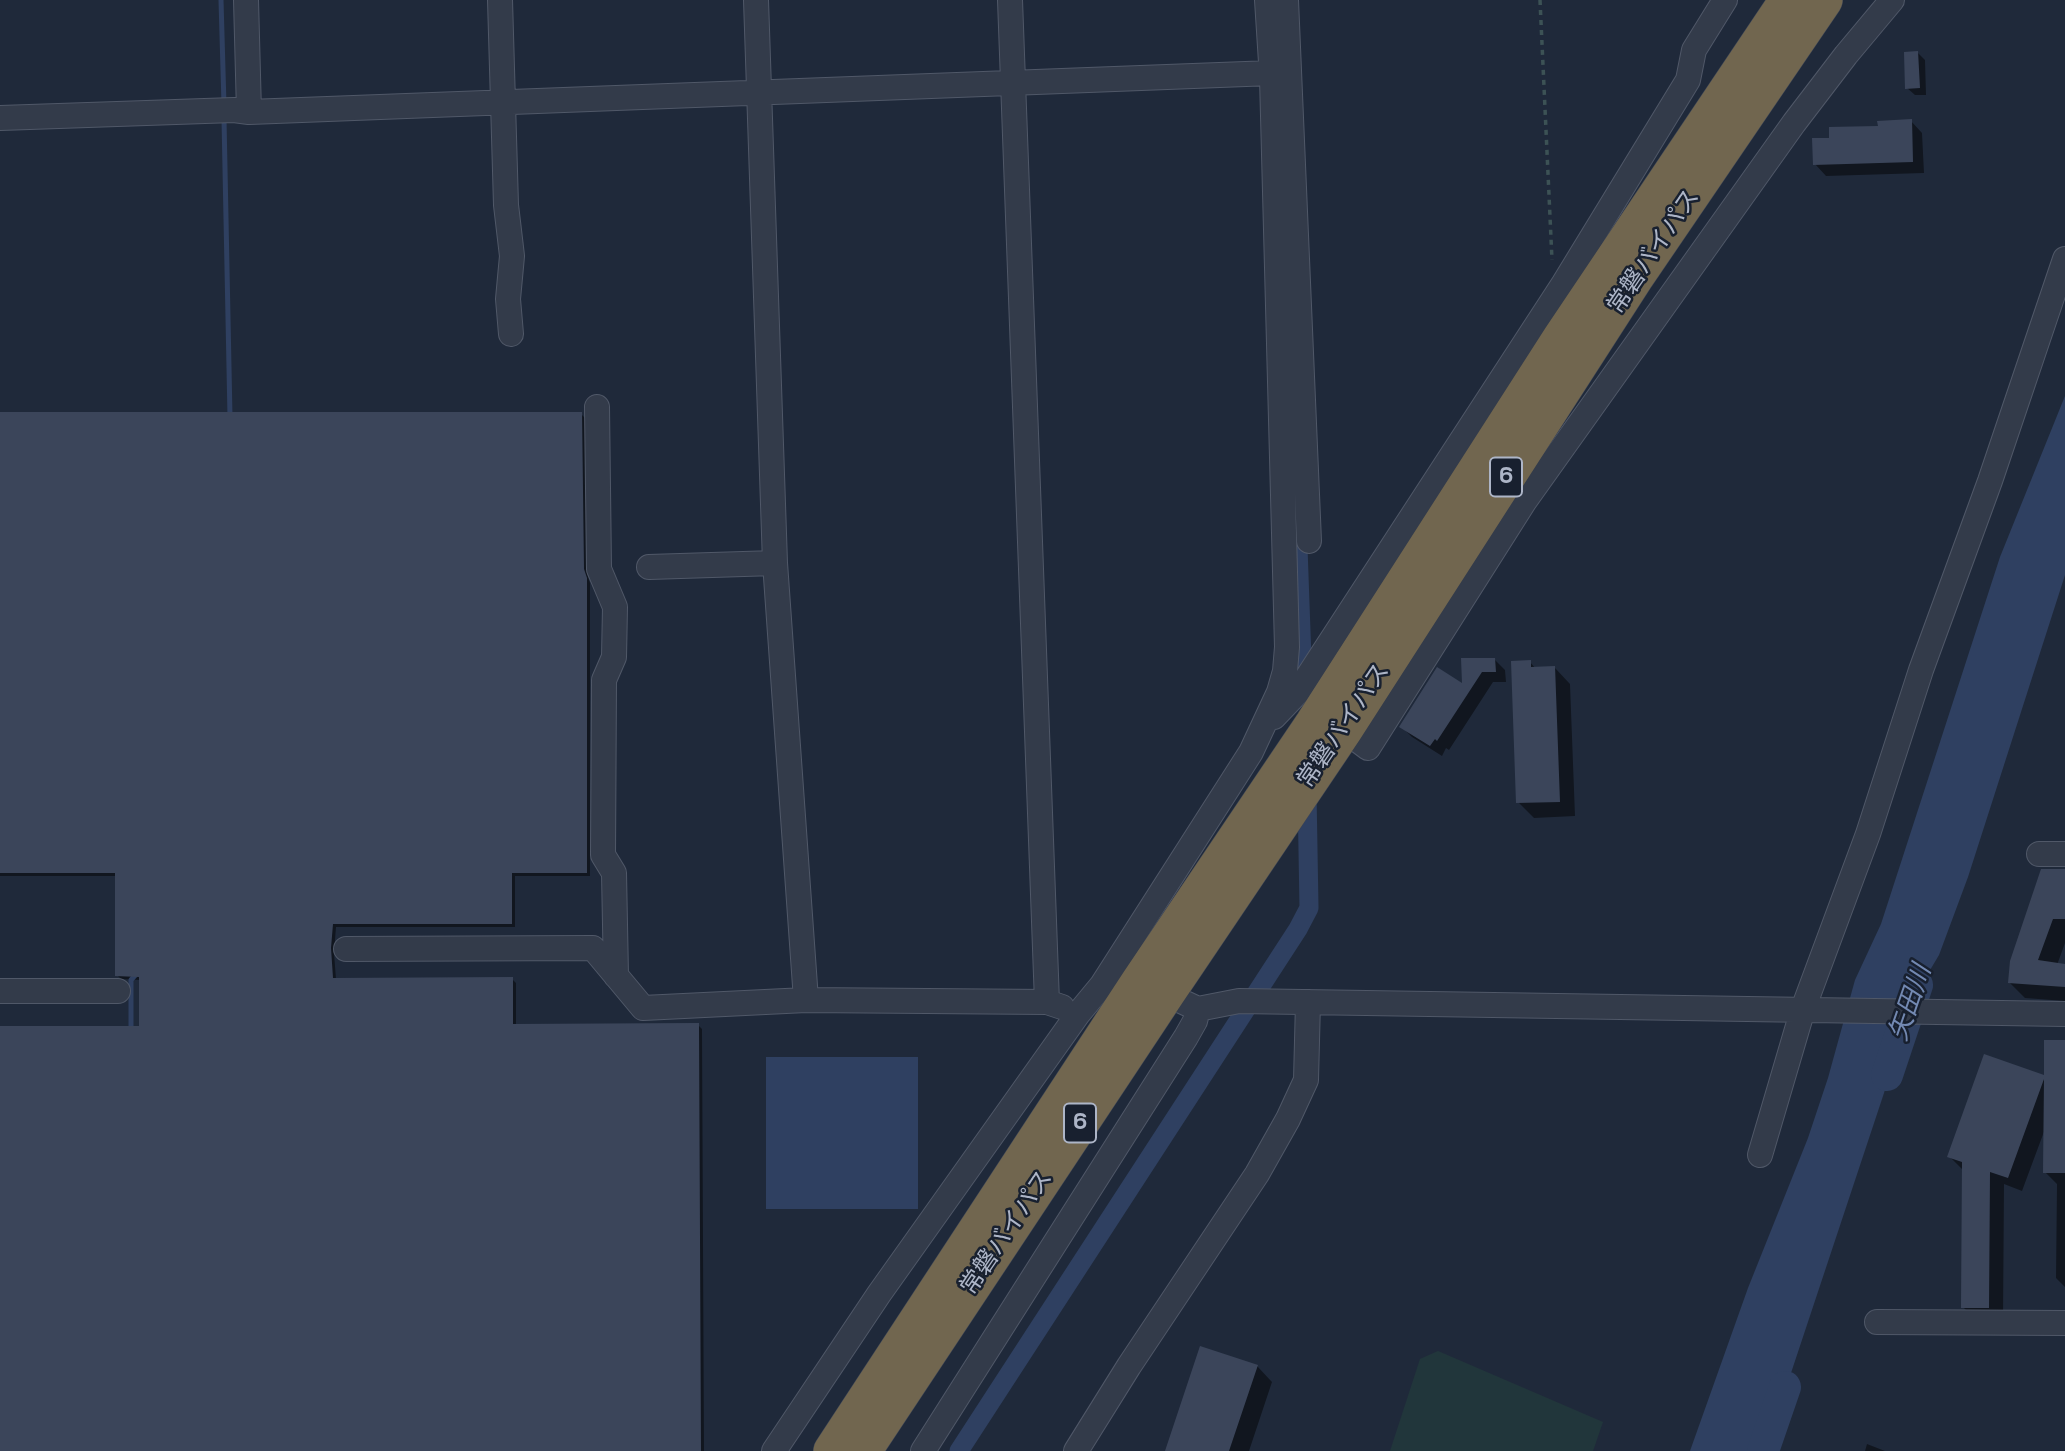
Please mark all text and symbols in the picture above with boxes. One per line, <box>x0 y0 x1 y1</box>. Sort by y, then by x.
street label: 常磐バイパス <box>1602 184 1706 320</box>
road number: 6 <box>1490 457 1522 496</box>
street label: 常磐バイパス <box>1292 658 1396 794</box>
water label: 矢田川 <box>1884 961 1938 1045</box>
road number: 6 <box>1064 1104 1096 1142</box>
street label: 常磐バイパス <box>955 1165 1059 1301</box>

